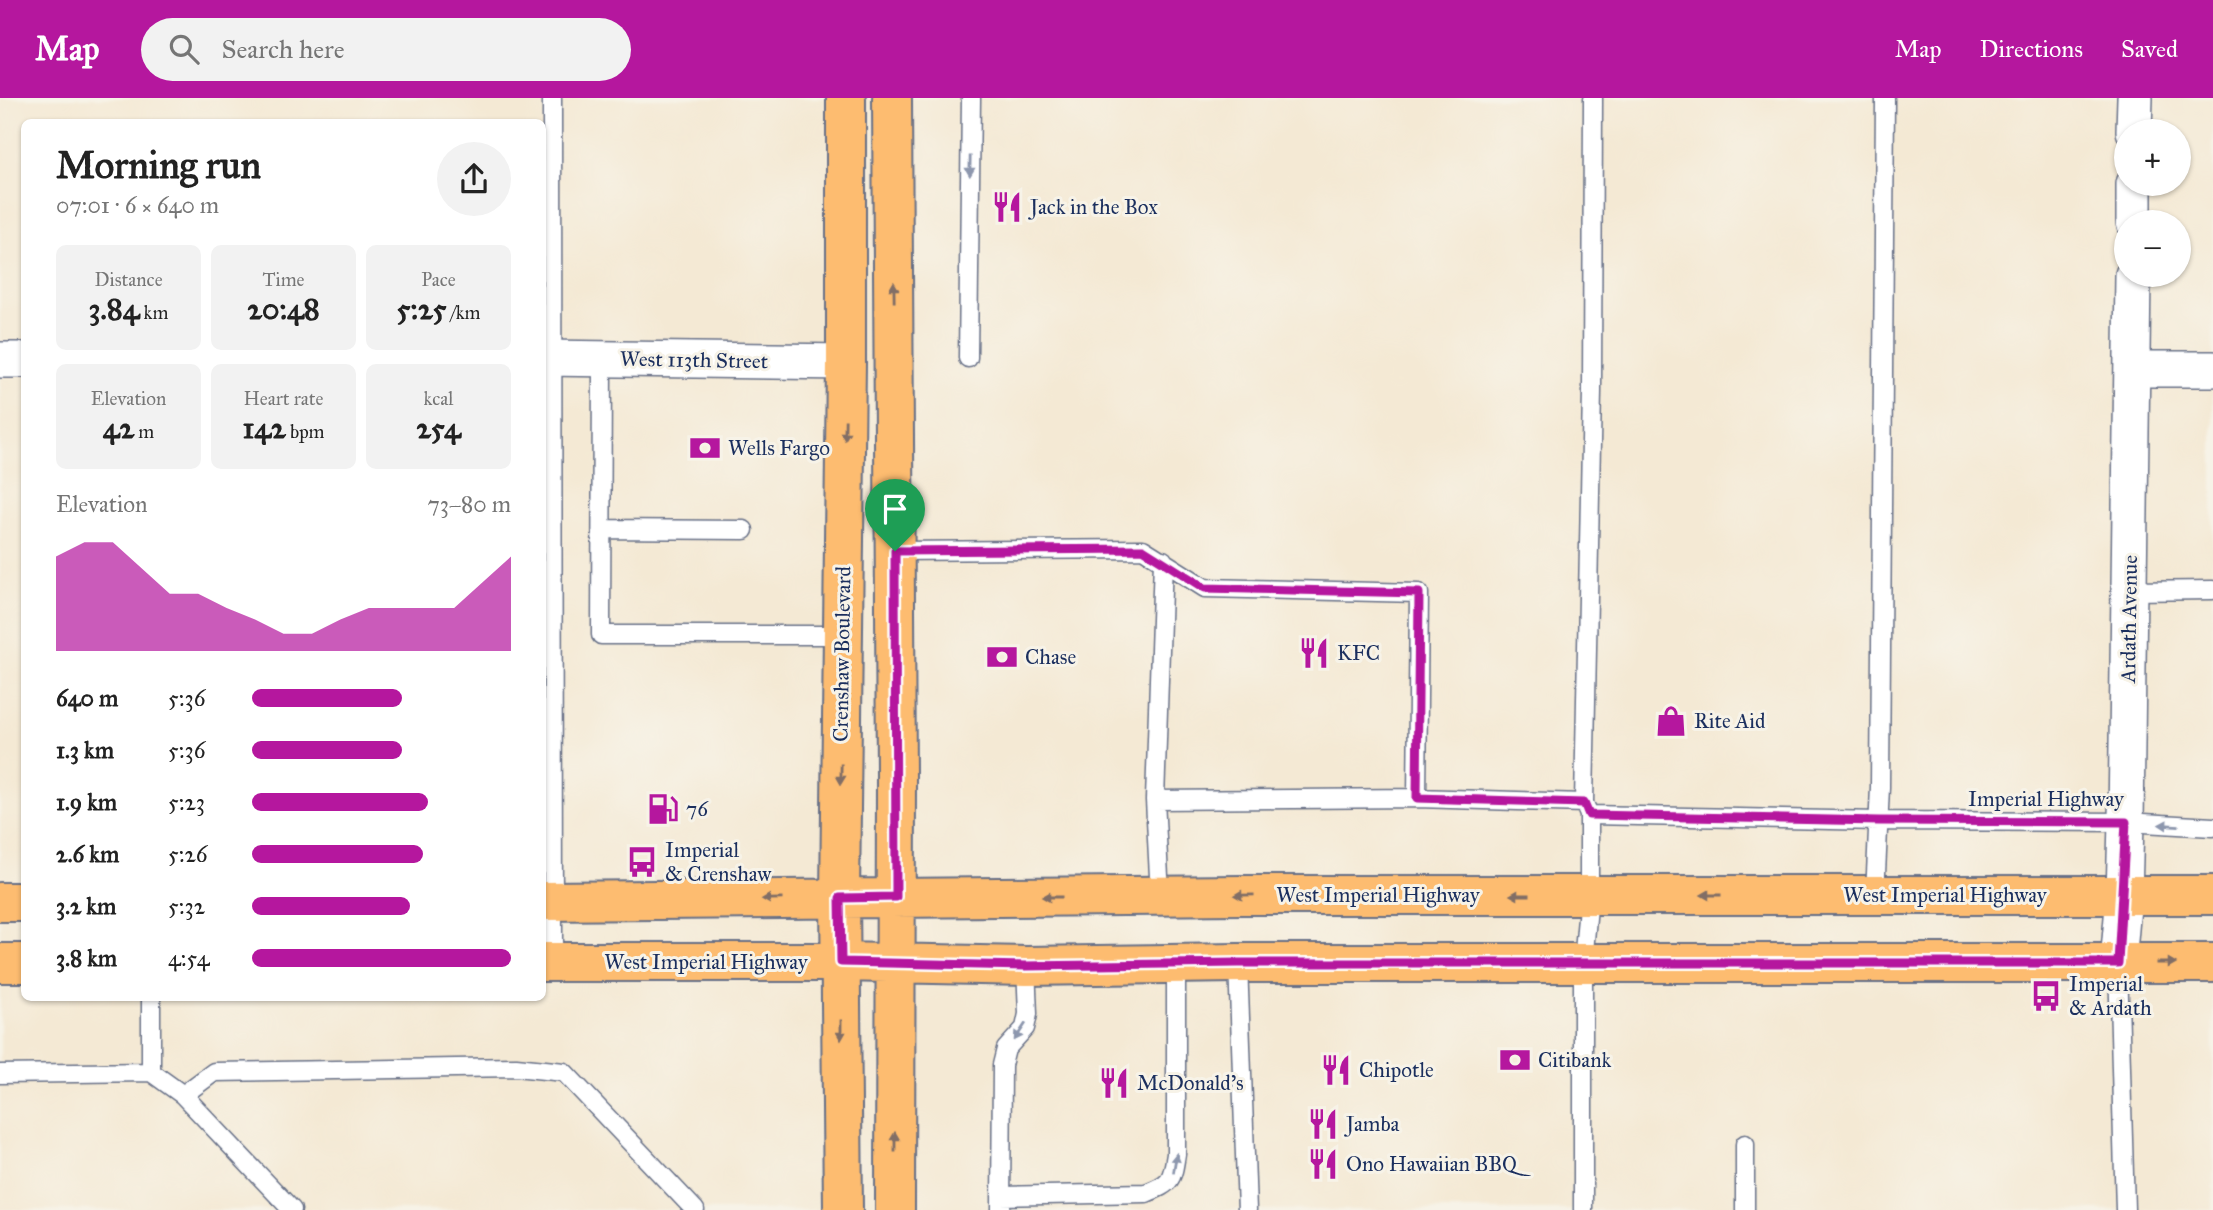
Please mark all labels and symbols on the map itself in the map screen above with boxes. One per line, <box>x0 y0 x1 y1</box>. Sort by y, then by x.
one-way arrow <box>965 155 976 177</box>
restaurant icon: Jack in the Box <box>990 190 1024 224</box>
place label: Jack in the Box <box>1028 194 1158 220</box>
one-way arrow <box>888 281 900 303</box>
street label: West 113th Street <box>620 346 769 374</box>
one-way arrow <box>840 419 851 441</box>
bank icon: Wells Fargo <box>688 431 722 465</box>
place label: Wells Fargo <box>728 435 830 461</box>
pin <box>865 479 925 551</box>
street label: Ardath Avenue <box>2115 555 2143 684</box>
street label: Crenshaw Boulevard <box>827 565 857 742</box>
restaurant icon: KFC <box>1297 636 1331 670</box>
bank icon: Chase <box>985 640 1019 674</box>
place label: KFC <box>1337 640 1380 666</box>
place label: Chase <box>1025 644 1077 670</box>
shop icon: Rite Aid <box>1654 704 1688 738</box>
place label: Rite Aid <box>1694 708 1766 734</box>
one-way arrow <box>835 764 847 786</box>
street label: Imperial Highway <box>1968 786 2125 812</box>
fuel station icon: 76 <box>646 792 680 826</box>
place label: 76 <box>686 796 709 822</box>
one-way arrow <box>2158 819 2180 830</box>
place label: Imperial & Crenshaw <box>665 837 772 887</box>
bus stop icon: Imperial & Crenshaw <box>625 845 659 879</box>
street label: West Imperial Highway <box>1276 882 1481 908</box>
street label: West Imperial Highway <box>1843 882 2048 908</box>
one-way arrow <box>1233 889 1255 901</box>
one-way arrow <box>1509 889 1531 901</box>
one-way arrow <box>1699 889 1721 901</box>
one-way arrow <box>1041 891 1063 903</box>
one-way arrow <box>761 893 783 905</box>
street label: West Imperial Highway <box>604 949 809 975</box>
one-way arrow <box>2155 957 2177 969</box>
place label: Imperial & Ardath <box>2069 971 2152 1021</box>
bus stop icon: Imperial & Ardath <box>2029 979 2063 1013</box>
one-way arrow <box>835 1020 847 1042</box>
one-way arrow <box>1013 1023 1027 1041</box>
bank icon: Citibank <box>1498 1043 1532 1077</box>
place label: Citibank <box>1538 1047 1612 1073</box>
restaurant icon: Chipotle <box>1319 1053 1353 1087</box>
place label: Chipotle <box>1359 1057 1434 1083</box>
restaurant icon: McDonald's <box>1097 1066 1131 1100</box>
place label: McDonald's <box>1137 1070 1244 1096</box>
restaurant icon: Jamba <box>1306 1107 1340 1141</box>
place label: Jamba <box>1344 1111 1400 1137</box>
one-way arrow <box>890 1131 901 1153</box>
restaurant icon: Ono Hawaiian BBQ <box>1306 1147 1340 1181</box>
place label: Ono Hawaiian BBQ <box>1346 1151 1532 1177</box>
one-way arrow <box>1169 1152 1180 1174</box>

